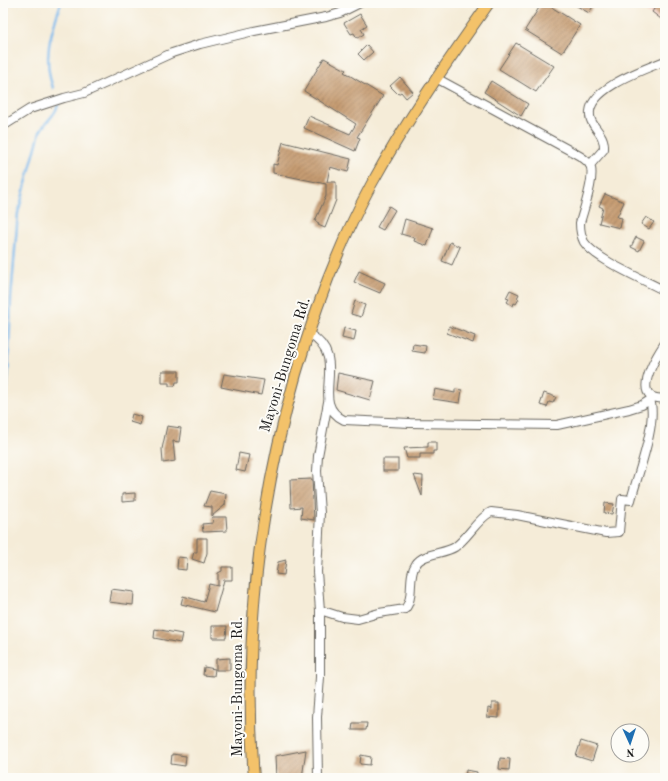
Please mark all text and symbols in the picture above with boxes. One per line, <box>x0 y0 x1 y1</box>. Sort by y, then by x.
street label: Mayoni-Bungoma Rd. <box>258 296 314 434</box>
street label: Mayoni-Bungoma Rd. <box>231 617 246 757</box>
north arrow <box>610 723 650 763</box>
text: N <box>625 746 635 757</box>

